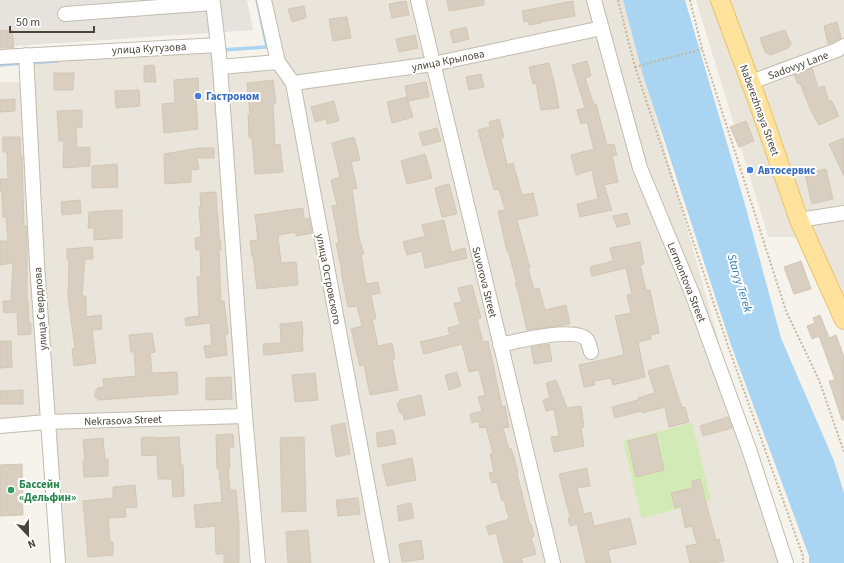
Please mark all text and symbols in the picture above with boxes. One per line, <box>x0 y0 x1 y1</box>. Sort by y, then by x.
scale bar <box>10 8 94 34</box>
text: 50 m <box>16 14 40 31</box>
street label: улица Кутузова <box>111 39 187 58</box>
street label: улица Крылова <box>410 46 486 75</box>
street label: Sadovyy Lane <box>766 47 831 83</box>
street label: Naberezhnaya Street <box>736 63 783 158</box>
place label: Гастроном <box>206 89 259 104</box>
marker: Гастроном <box>193 91 203 101</box>
place label: Автосервис <box>757 163 815 178</box>
marker: Автосервис <box>745 165 755 175</box>
street label: улица Островского <box>312 232 345 326</box>
street label: Lermontova Street <box>664 240 710 325</box>
street label: Suvorova Street <box>468 245 501 320</box>
water label: Staryy Terek <box>723 252 757 315</box>
street label: улица Свердлова <box>30 267 51 351</box>
street label: Nekrasova Street <box>84 412 162 429</box>
place label: Бассейн «Дельфин» <box>19 477 76 505</box>
marker: Бассейн «Дельфин» <box>6 485 16 495</box>
north arrow <box>8 515 48 555</box>
text: N <box>25 535 38 552</box>

